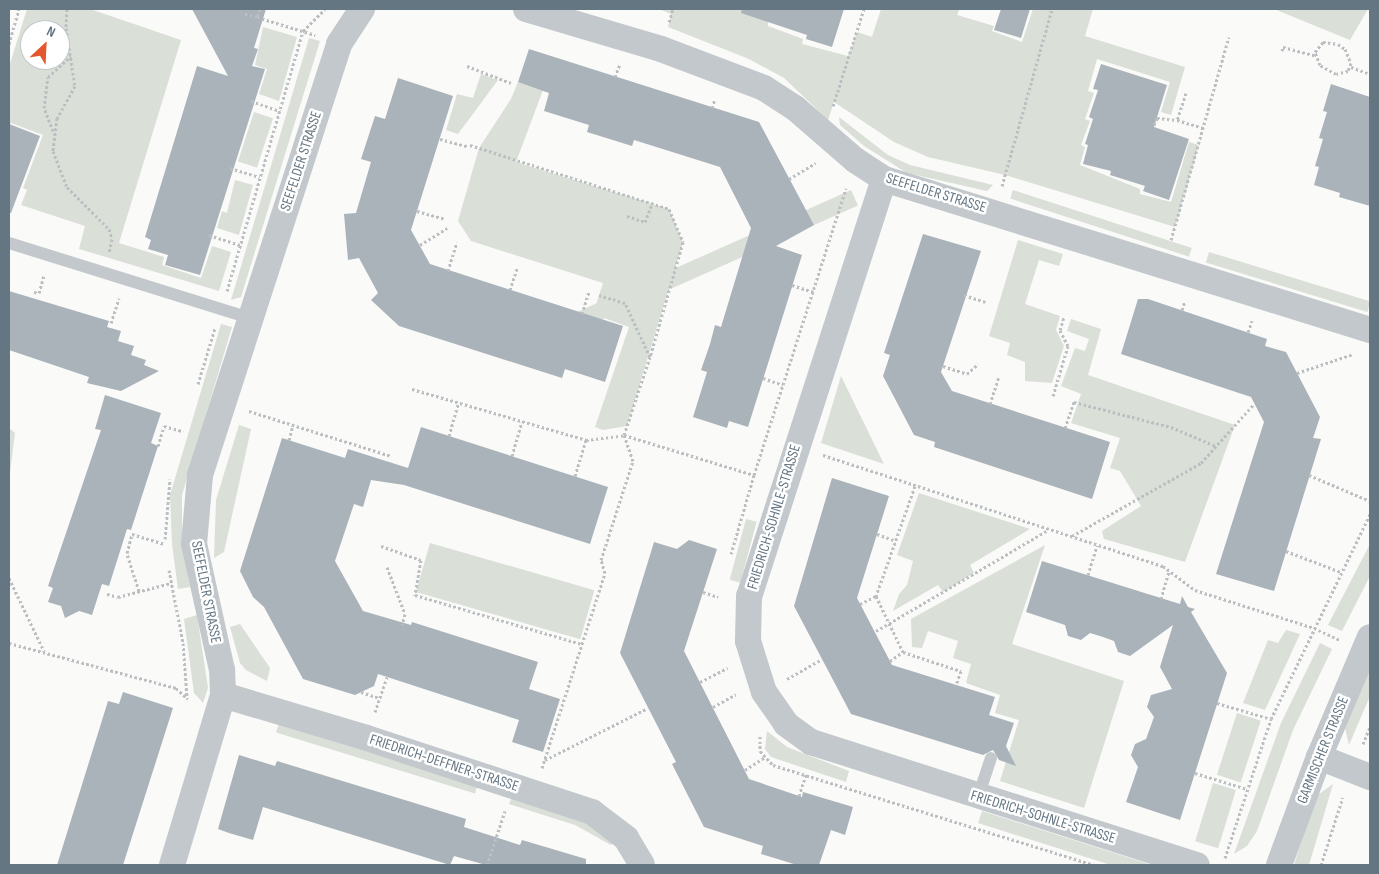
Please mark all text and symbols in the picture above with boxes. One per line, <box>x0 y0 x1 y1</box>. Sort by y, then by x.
north arrow <box>20 20 70 70</box>
text: N <box>44 23 58 41</box>
street label: SEEFELDER STRASSE <box>276 109 326 213</box>
street label: SEEFELDER STRASSE <box>884 169 988 217</box>
street label: FRIEDRICH-SOHNLE-STRASSE <box>743 443 805 591</box>
street label: SEEFELDER STRASSE <box>187 539 225 645</box>
street label: GARMISCHER STRASSE <box>1293 694 1353 806</box>
street label: FRIEDRICH-DEFFNER-STRASSE <box>367 730 521 796</box>
street label: FRIEDRICH-SOHNLE-STRASSE <box>969 786 1117 848</box>

